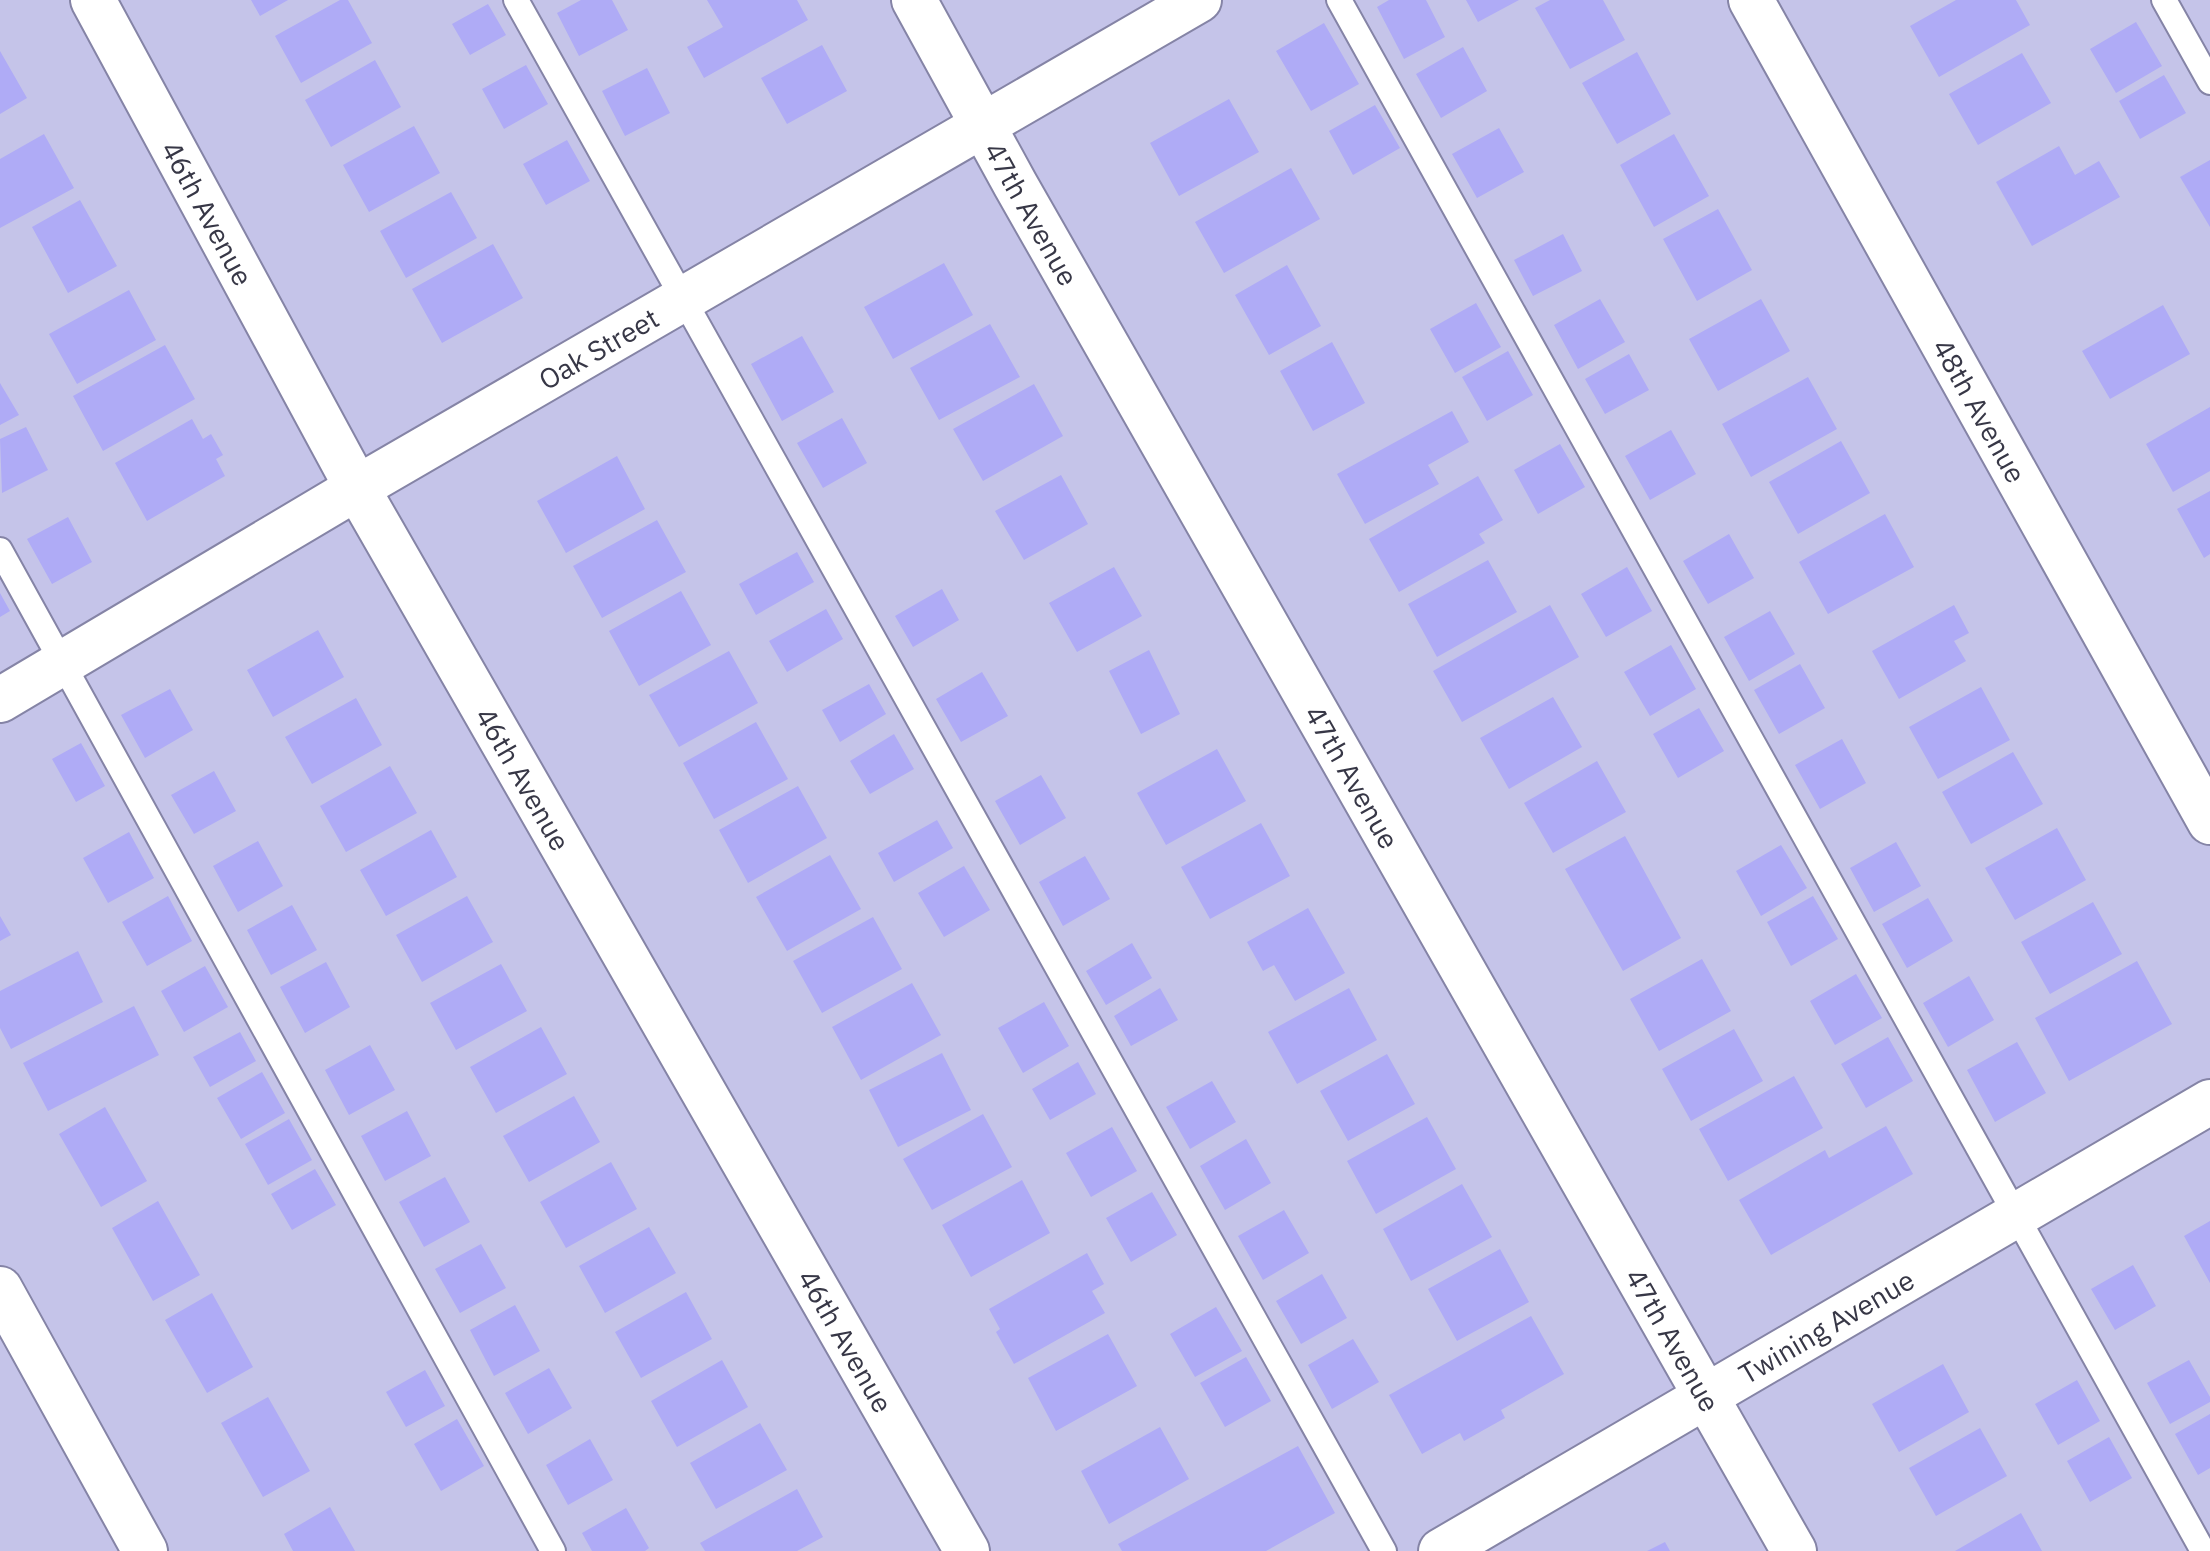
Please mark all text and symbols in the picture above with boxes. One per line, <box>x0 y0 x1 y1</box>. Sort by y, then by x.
street label: 46th Avenue <box>154 134 262 292</box>
street label: 47th Avenue <box>977 135 1087 292</box>
street label: Oak Street <box>531 299 665 398</box>
street label: 48th Avenue <box>1925 332 2035 489</box>
street label: 47th Avenue <box>1297 698 1408 855</box>
street label: 46th Avenue <box>468 700 580 857</box>
street label: Twining Avenue <box>1732 1260 1921 1392</box>
street label: 47th Avenue <box>1618 1261 1729 1418</box>
street label: 46th Avenue <box>791 1262 902 1419</box>

